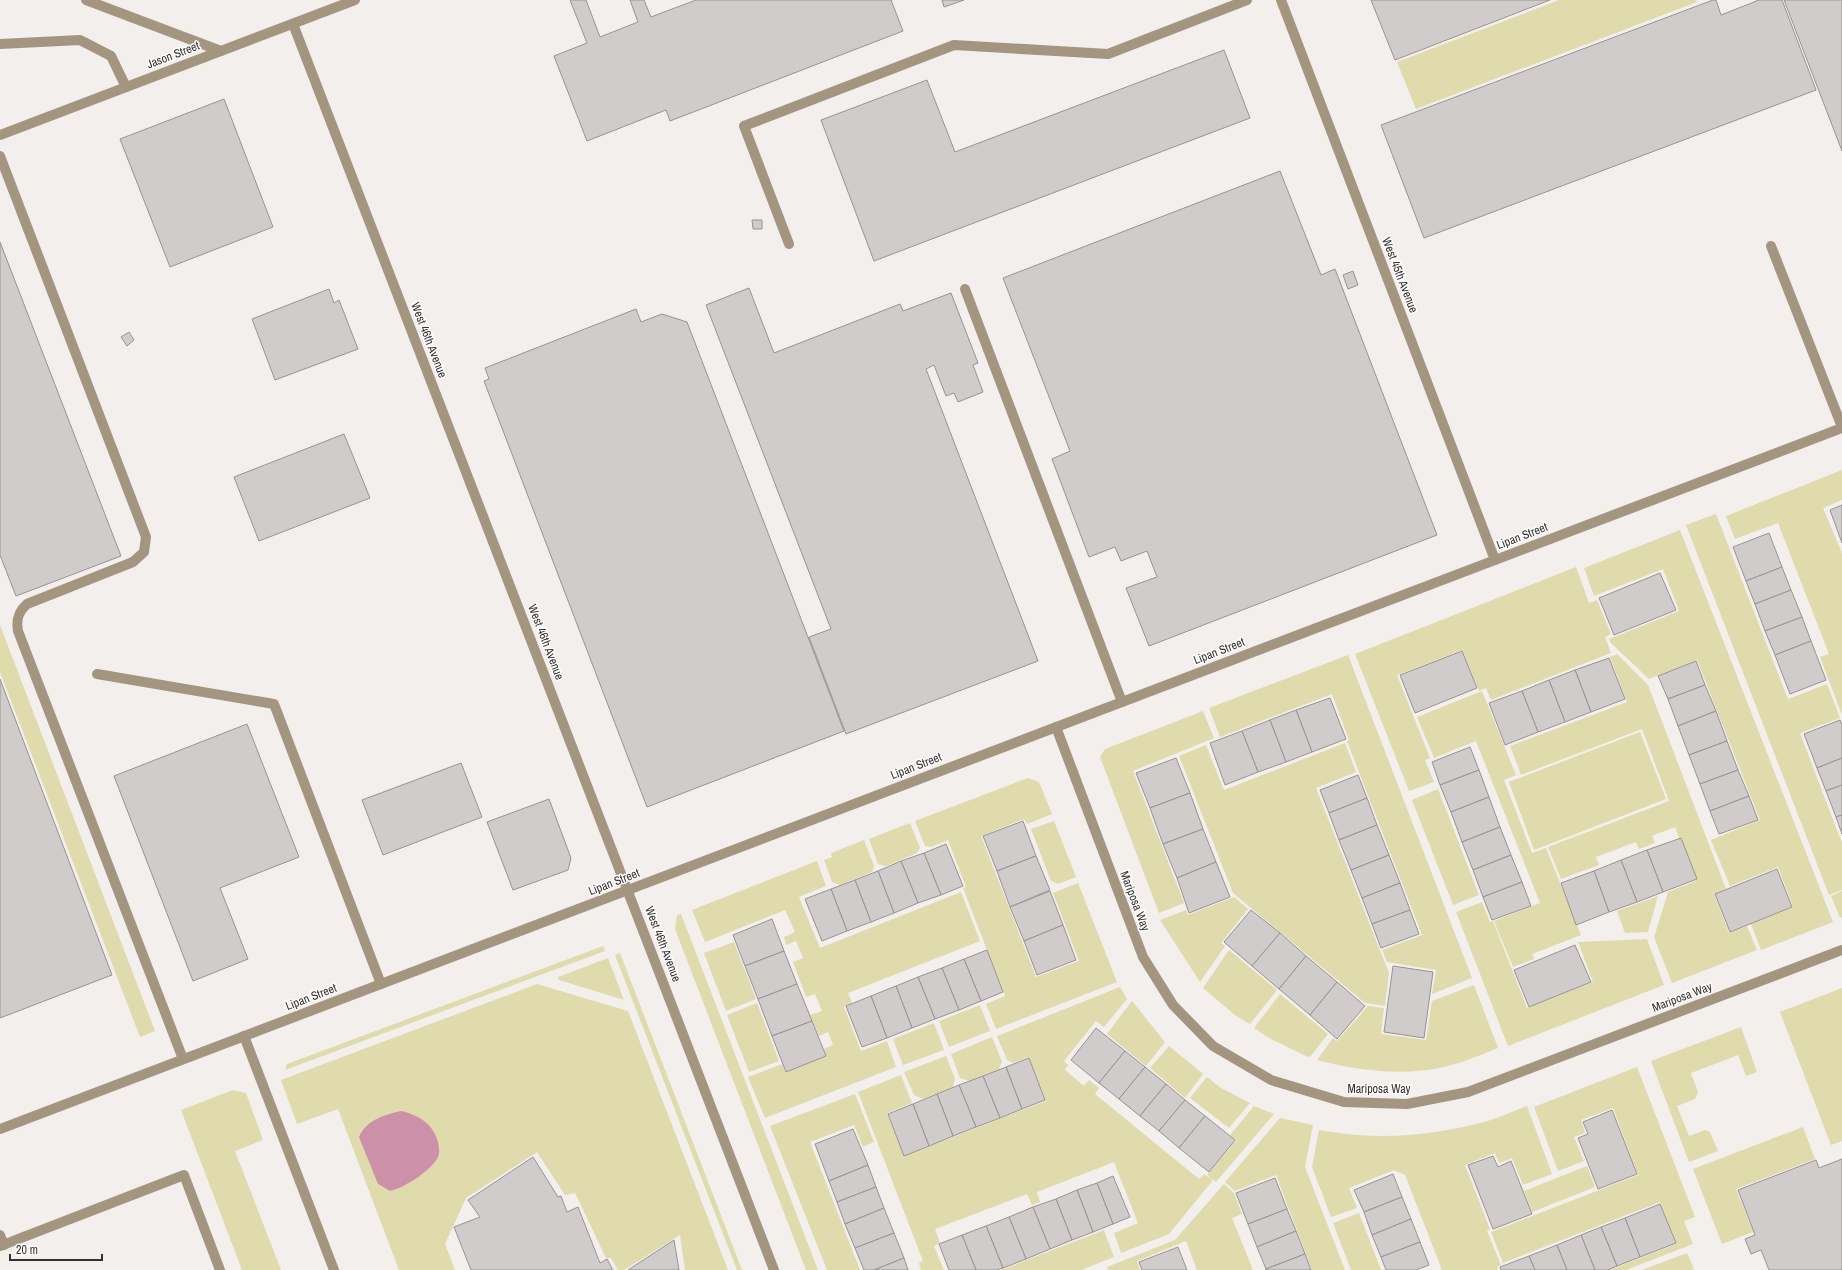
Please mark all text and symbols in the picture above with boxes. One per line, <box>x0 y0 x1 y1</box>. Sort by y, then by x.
street label: Jason Street <box>144 38 202 72</box>
street label: West 45th Avenue <box>1378 235 1422 315</box>
street label: West 46th Avenue <box>407 300 451 380</box>
street label: Lipan Street <box>1494 519 1550 553</box>
street label: West 46th Avenue <box>524 602 568 682</box>
street label: Lipan Street <box>1191 634 1247 668</box>
street label: Lipan Street <box>888 749 944 783</box>
street label: Lipan Street <box>586 865 642 899</box>
street label: Mariposa Way <box>1116 869 1154 933</box>
street label: West 46th Avenue <box>641 904 685 984</box>
street label: Mariposa Way <box>1650 978 1714 1016</box>
street label: Lipan Street <box>283 980 339 1014</box>
street label: Mariposa Way <box>1347 1081 1411 1097</box>
scale bar <box>10 1236 102 1262</box>
text: 20 m <box>16 1242 38 1258</box>

